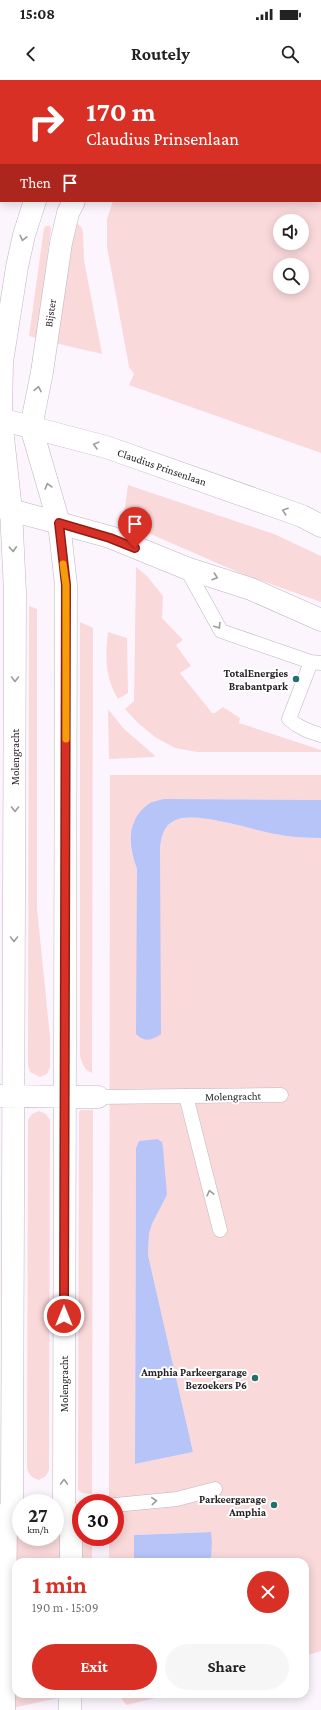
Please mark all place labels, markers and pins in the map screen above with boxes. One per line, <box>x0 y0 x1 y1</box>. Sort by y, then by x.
pin <box>118 507 152 548</box>
place label: TotalEnergies Brabantpark <box>223 667 289 692</box>
marker: TotalEnergies Brabantpark <box>291 674 301 684</box>
place label: Amphia Parkeergarage Bezoekers P6 <box>140 1366 247 1391</box>
marker: Amphia Parkeergarage Bezoekers P6 <box>250 1373 260 1383</box>
place label: Parkeergarage Amphia <box>199 1493 267 1518</box>
marker: Parkeergarage Amphia <box>269 1500 279 1510</box>

